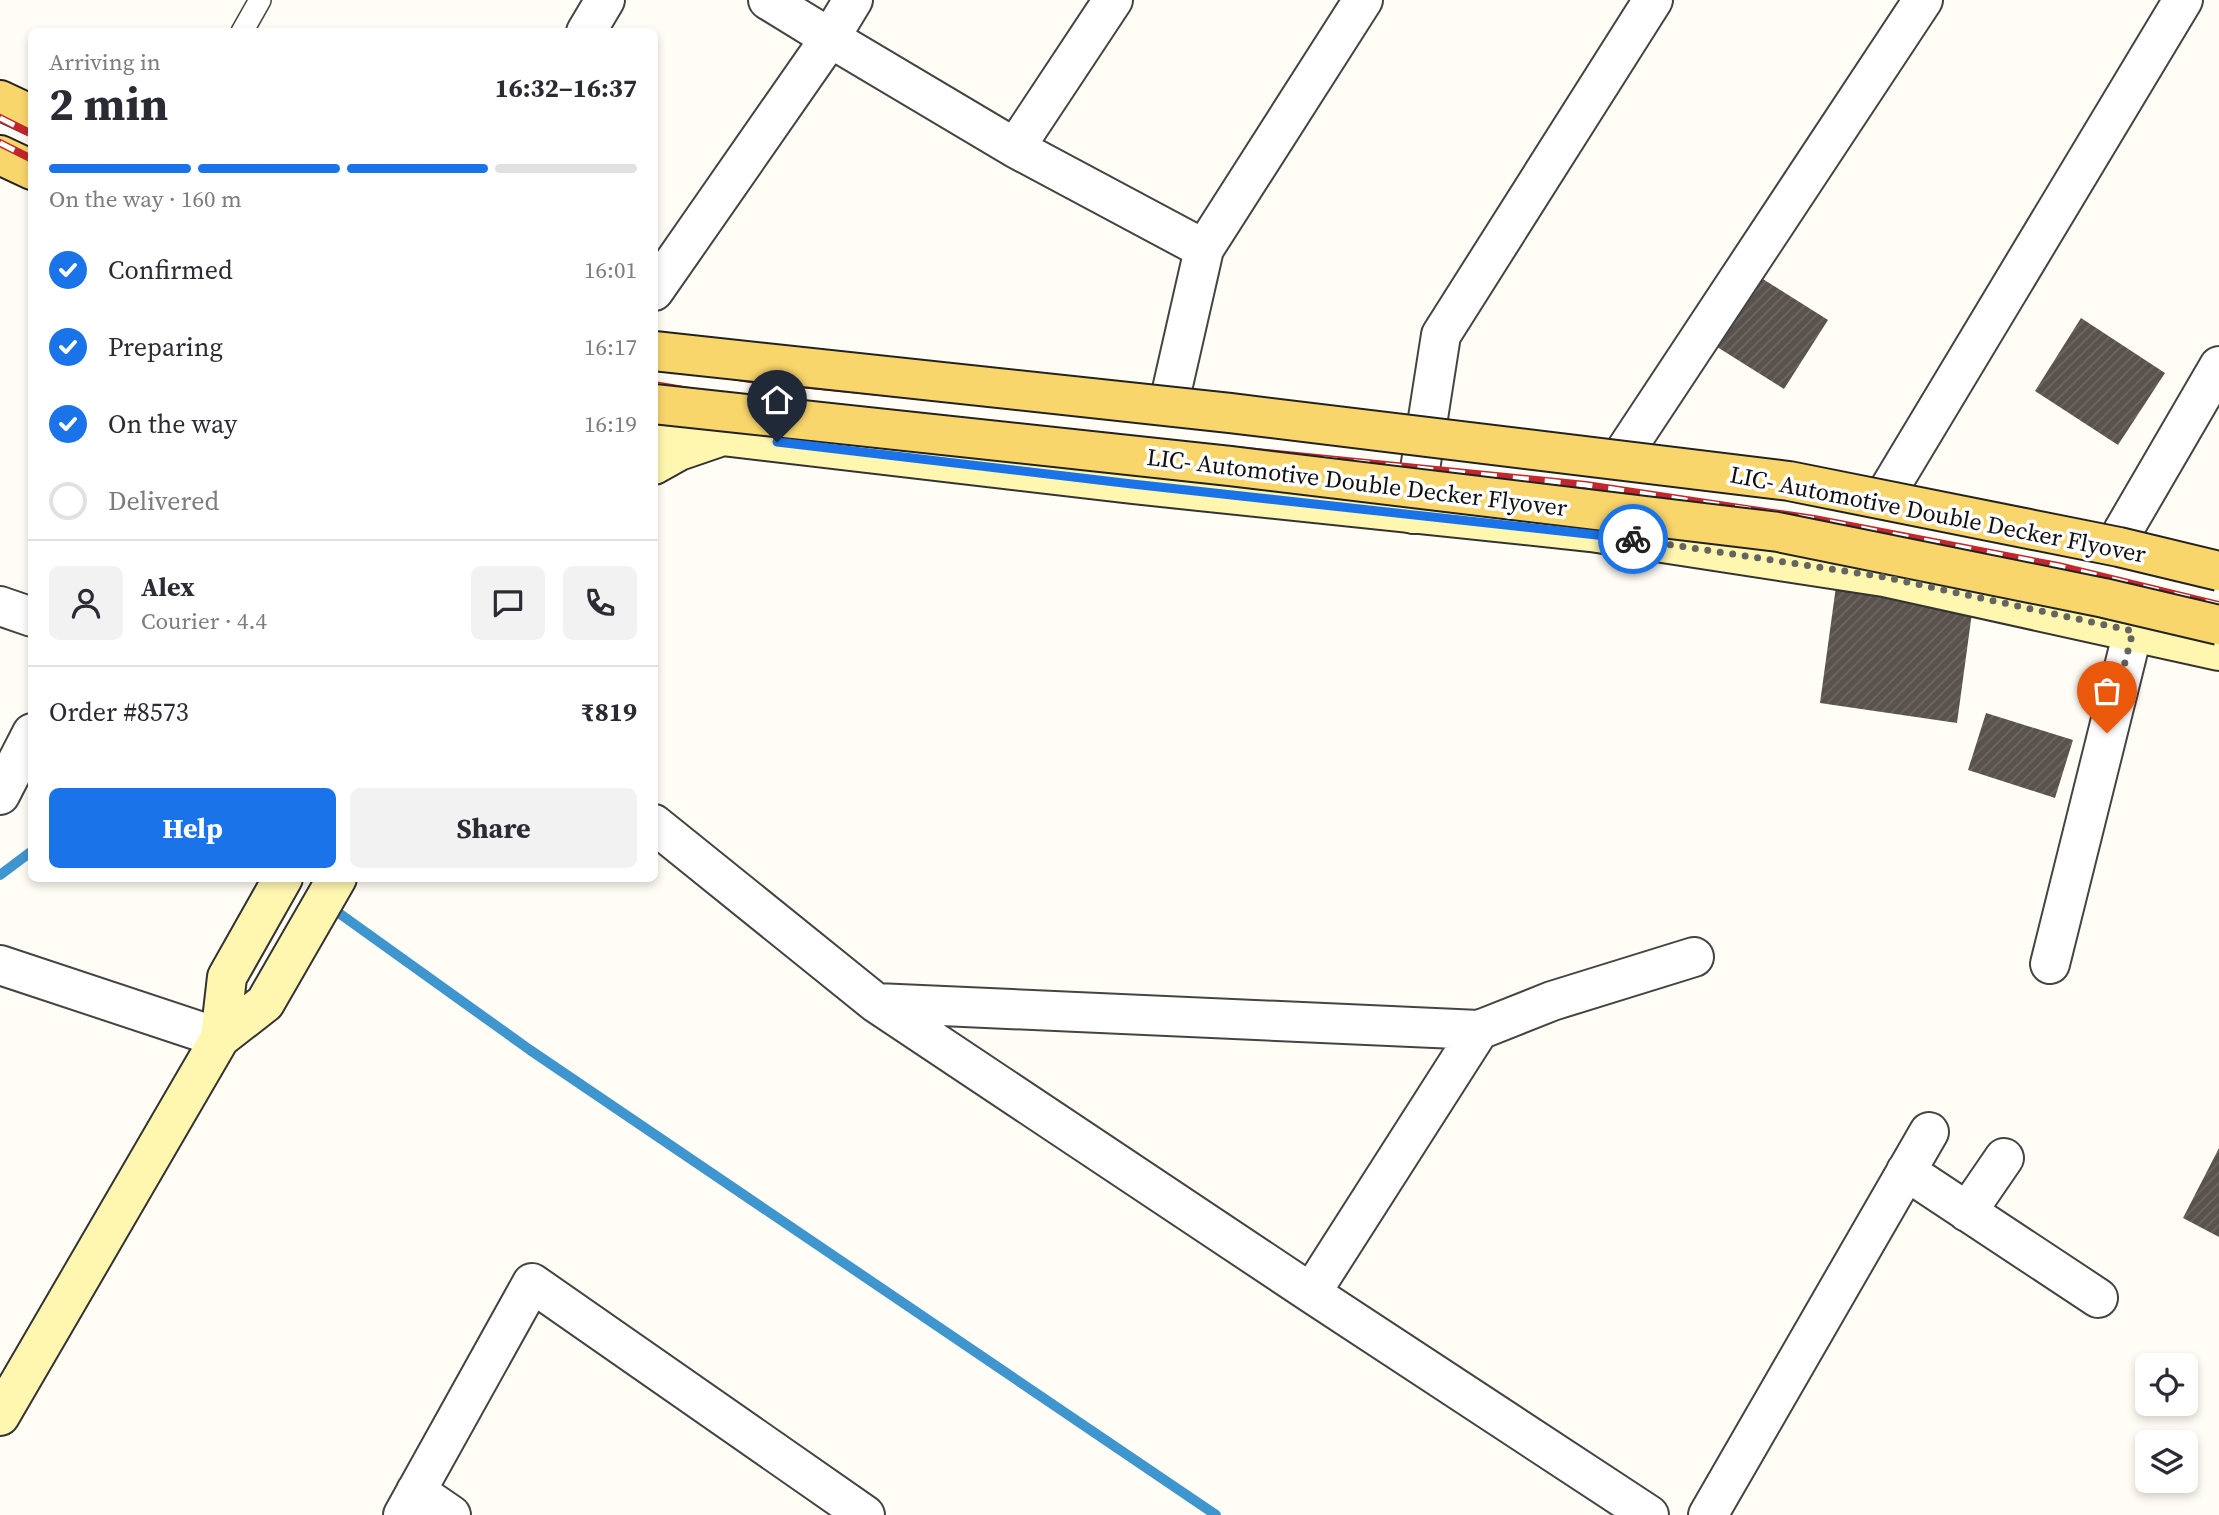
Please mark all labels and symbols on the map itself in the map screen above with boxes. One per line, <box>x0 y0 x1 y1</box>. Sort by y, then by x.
pin <box>747 370 807 442</box>
street label: LIC- Automotive Double Decker Flyover <box>1145 440 1569 524</box>
street label: LIC- Automotive Double Decker Flyover <box>1727 457 2149 571</box>
courier <box>1598 504 1668 574</box>
pin <box>2077 661 2137 733</box>

